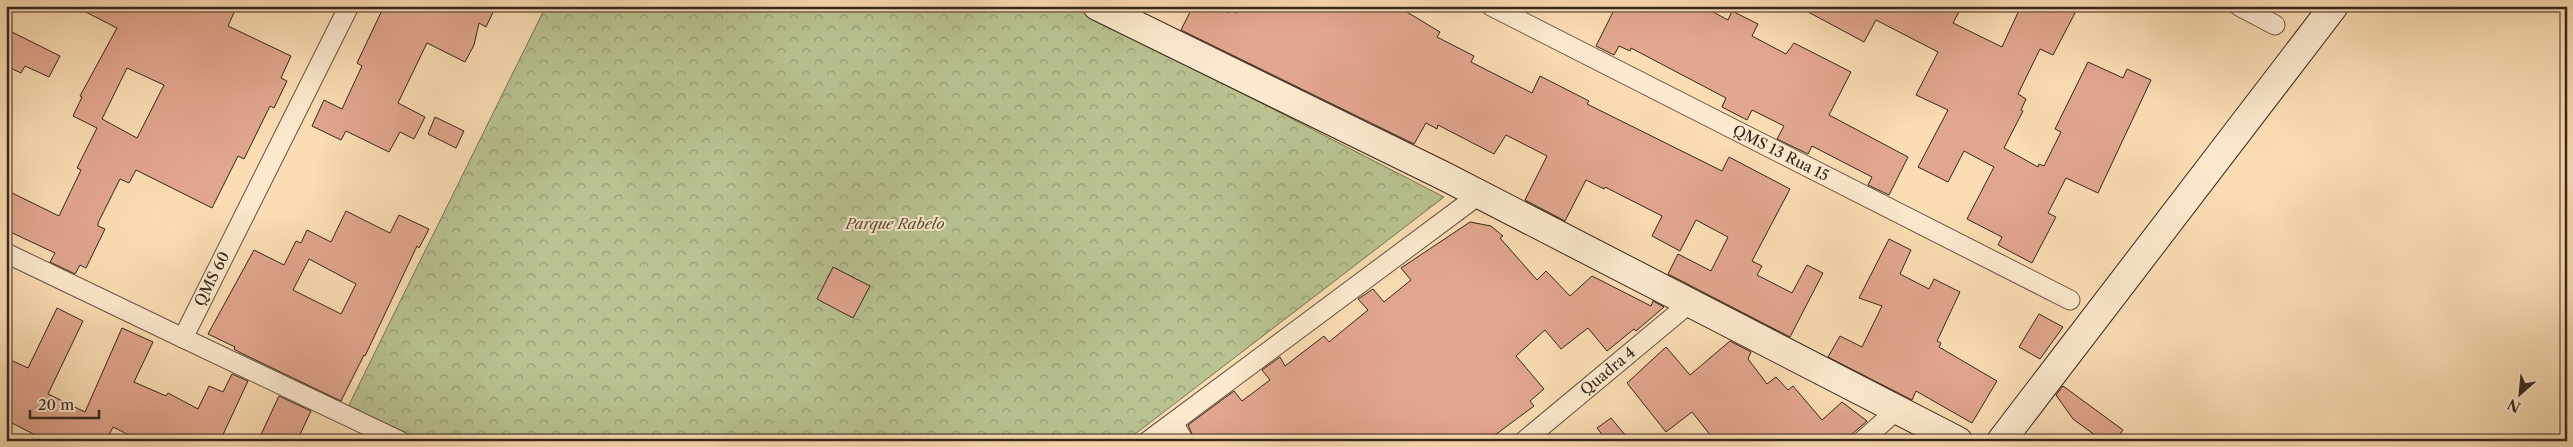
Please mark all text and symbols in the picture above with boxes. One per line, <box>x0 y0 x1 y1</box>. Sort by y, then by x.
street label: QMS 13 Rua 15 <box>1730 120 1832 185</box>
park label: Parque Rabelo <box>844 214 945 233</box>
street label: QMS 60 <box>190 248 233 309</box>
street label: Quadra 4 <box>1576 343 1639 399</box>
north arrow <box>2496 370 2546 420</box>
scale bar <box>30 387 99 419</box>
text: 20 m <box>38 395 74 414</box>
text: N <box>2505 395 2524 416</box>

